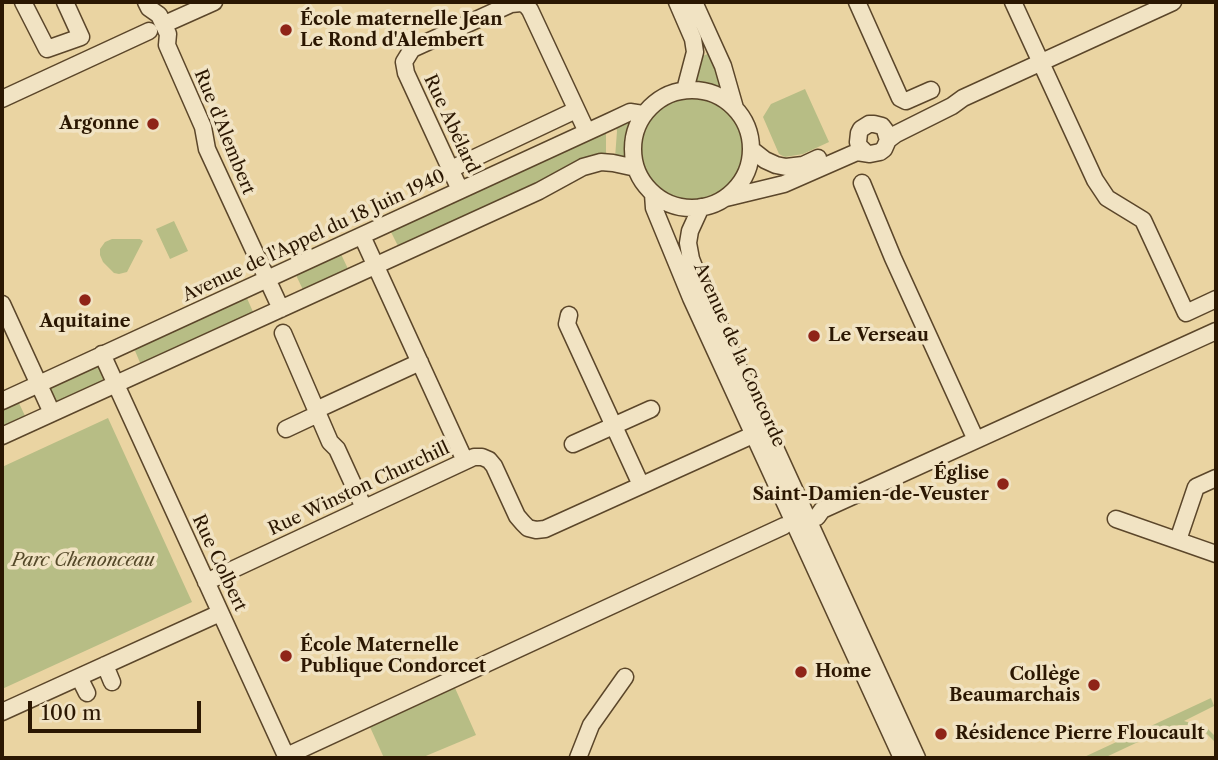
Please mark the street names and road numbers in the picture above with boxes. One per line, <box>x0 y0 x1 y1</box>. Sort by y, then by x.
street label: Rue d'Alembert <box>189 66 259 198</box>
street label: Rue Abélard <box>419 71 483 177</box>
street label: Avenue de l'Appel du 18 Juin 1940 <box>179 166 449 306</box>
street label: Avenue de la Concorde <box>689 260 789 450</box>
street label: Rue Winston Churchill <box>265 438 453 540</box>
street label: Rue Colbert <box>187 511 251 615</box>

